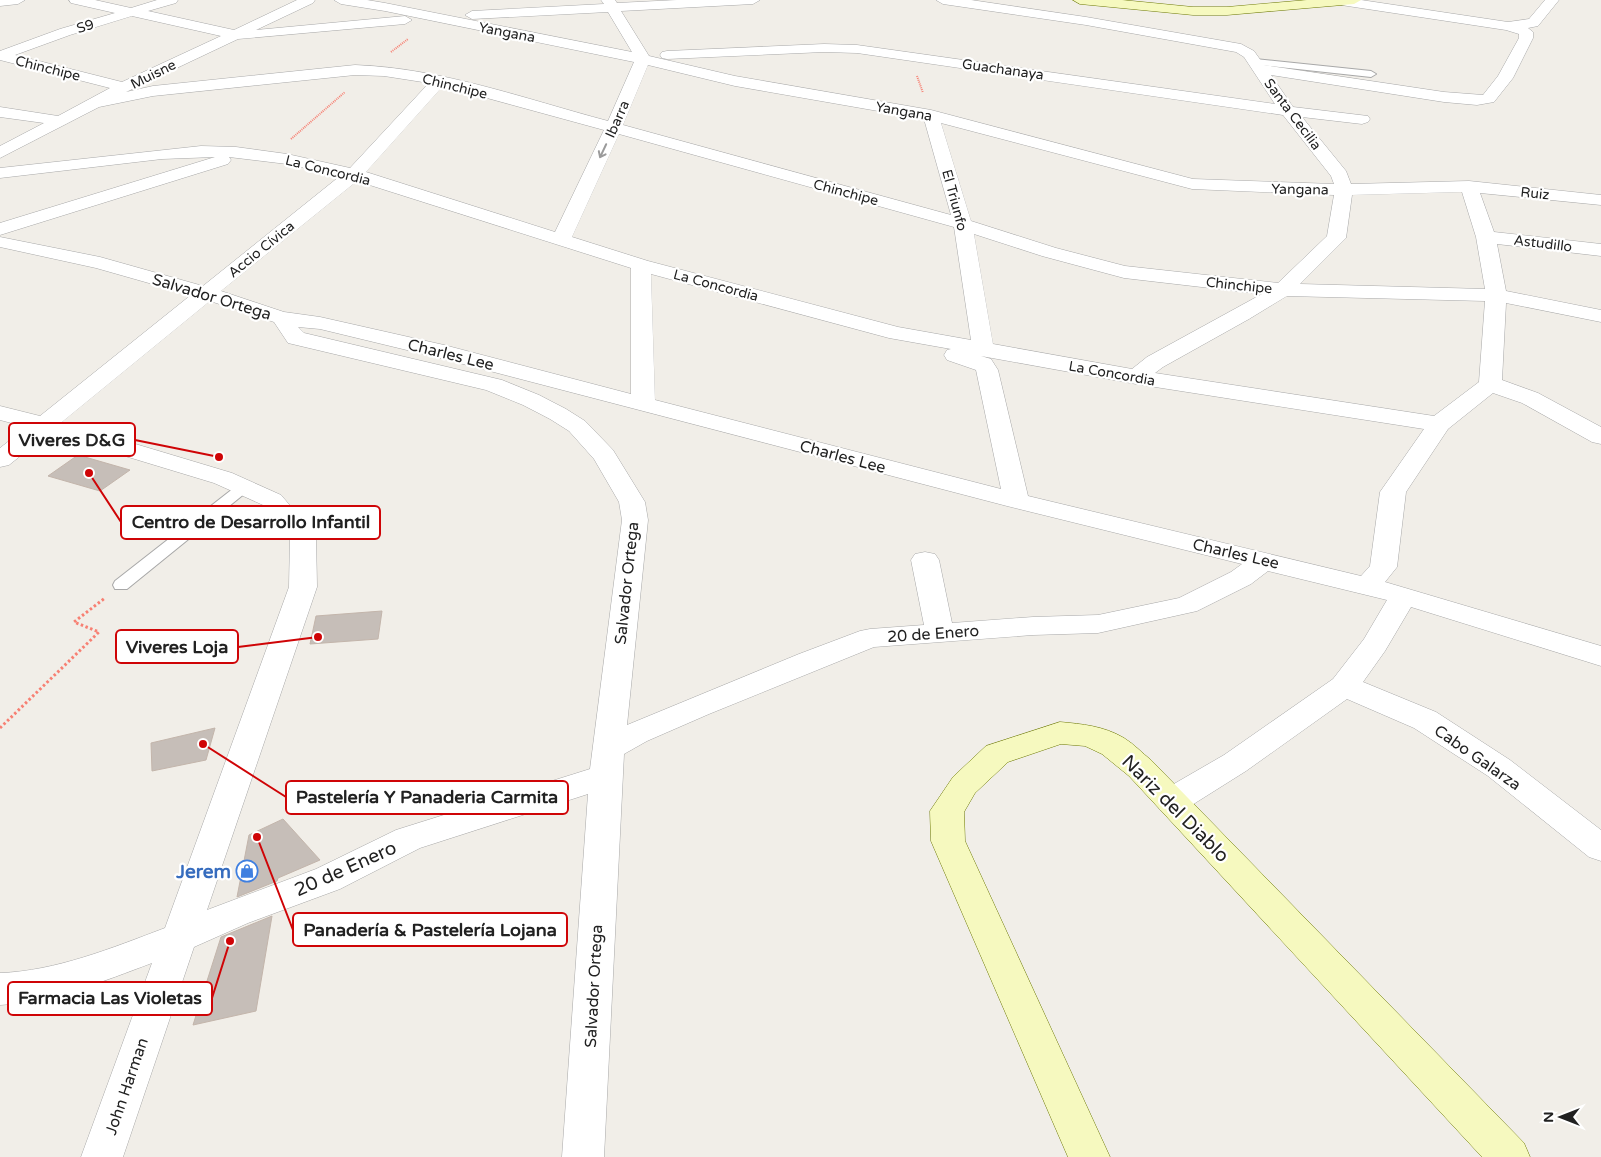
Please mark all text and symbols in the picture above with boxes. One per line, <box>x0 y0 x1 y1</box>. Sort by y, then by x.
street label: S9 <box>74 16 96 37</box>
street label: Yangana <box>477 19 537 46</box>
street label: Chinchipe <box>14 52 82 85</box>
street label: Guachanaya <box>961 55 1045 84</box>
street label: Muisne <box>128 56 179 93</box>
street label: Chinchipe <box>421 70 489 103</box>
street label: Santa Cecilia <box>1260 75 1325 153</box>
street label: Ibarra <box>602 98 633 141</box>
street label: Yangana <box>874 98 934 125</box>
one-way arrow <box>597 144 607 159</box>
street label: La Concordia <box>283 152 372 189</box>
street label: El Triunfo <box>938 168 971 233</box>
street label: Chinchipe <box>812 176 880 209</box>
street label: Yangana <box>1271 181 1329 198</box>
street label: Ruiz <box>1520 184 1550 203</box>
street label: Accio Cívica <box>225 218 298 281</box>
street label: Astudillo <box>1513 231 1573 256</box>
street label: La Concordia <box>671 266 760 305</box>
street label: Salvador Ortega <box>150 269 274 325</box>
street label: Chinchipe <box>1205 274 1273 297</box>
street label: Charles Lee <box>406 335 496 375</box>
street label: La Concordia <box>1067 358 1156 389</box>
callout: Viveres D&G <box>9 423 135 456</box>
text: Viveres D&G <box>19 429 125 451</box>
street label: Charles Lee <box>798 436 888 478</box>
callout: Centro de Desarrollo Infantil <box>121 506 380 539</box>
text: Centro de Desarrollo Infantil <box>132 511 370 533</box>
street label: Salvador Ortega <box>611 521 643 646</box>
street label: Charles Lee <box>1191 534 1281 574</box>
street label: 20 de Enero <box>886 621 980 647</box>
callout: Viveres Loja <box>116 630 238 663</box>
text: Viveres Loja <box>126 636 228 658</box>
street label: Cabo Galarza <box>1430 721 1525 795</box>
street label: Nariz del Diablo <box>1117 751 1233 867</box>
callout: Pastelería Y Panaderia Carmita <box>286 781 568 814</box>
text: Pastelería Y Panaderia Carmita <box>296 786 558 808</box>
street label: 20 de Enero <box>291 837 400 901</box>
shop icon: Jerem <box>235 859 259 883</box>
place label: Jerem <box>175 861 231 883</box>
callout: Panadería & Pastelería Lojana <box>293 913 567 946</box>
text: Panadería & Pastelería Lojana <box>303 919 557 941</box>
street label: Salvador Ortega <box>581 924 607 1048</box>
callout: Farmacia Las Violetas <box>8 982 212 1015</box>
text: Farmacia Las Violetas <box>18 987 202 1009</box>
street label: John Harman <box>101 1035 153 1138</box>
north arrow <box>1536 1092 1586 1142</box>
text: N <box>1540 1111 1557 1123</box>

